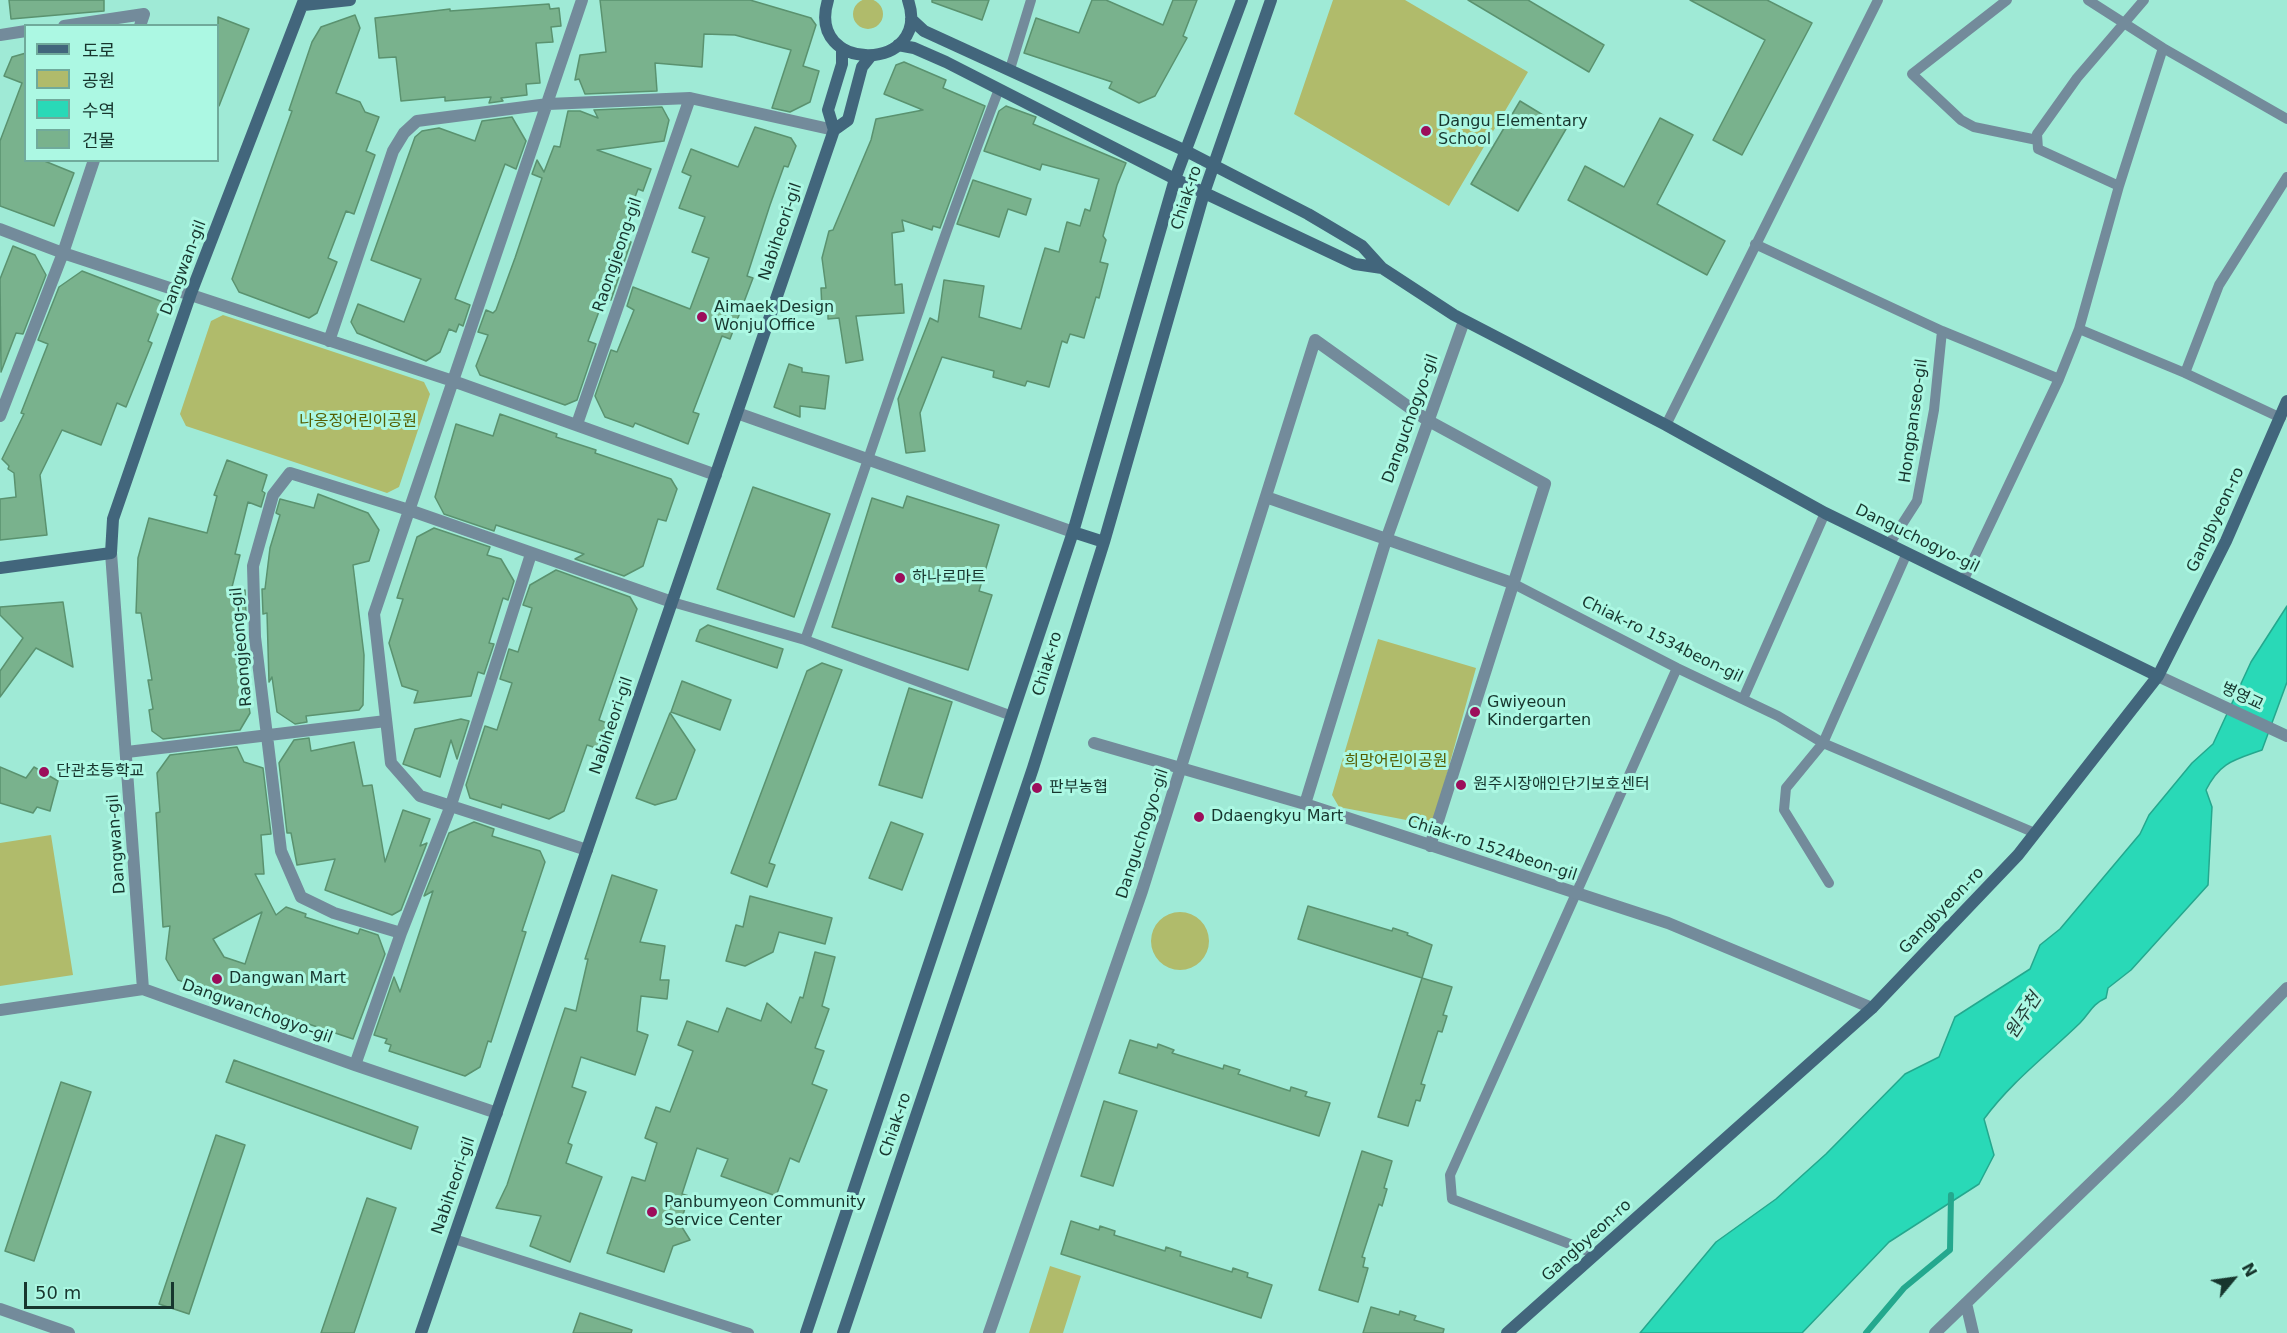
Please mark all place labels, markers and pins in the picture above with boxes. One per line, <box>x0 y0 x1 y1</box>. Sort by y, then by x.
place label: Dangu Elementary School <box>1438 112 1588 150</box>
marker: Dangu Elementary School <box>1419 124 1433 138</box>
place label: Aimaek Design Wonju Office <box>714 298 834 336</box>
marker: Aimaek Design Wonju Office <box>695 310 709 324</box>
place label: 하나로마트 <box>912 568 986 588</box>
marker: 하나로마트 <box>893 571 907 585</box>
place label: Gwiyeoun Kindergarten <box>1487 693 1591 731</box>
marker: Gwiyeoun Kindergarten <box>1468 705 1482 719</box>
place label: 단관초등학교 <box>56 762 144 782</box>
marker: 단관초등학교 <box>37 765 51 779</box>
place label: 원주시장애인단기보호센터 <box>1473 775 1650 795</box>
place label: 판부농협 <box>1049 778 1108 798</box>
marker: 원주시장애인단기보호센터 <box>1454 778 1468 792</box>
marker: 판부농협 <box>1030 781 1044 795</box>
place label: Ddaengkyu Mart <box>1211 807 1343 827</box>
marker: Ddaengkyu Mart <box>1192 810 1206 824</box>
place label: Dangwan Mart <box>229 969 346 989</box>
marker: Dangwan Mart <box>210 972 224 986</box>
place label: Panbumyeon Community Service Center <box>664 1193 866 1231</box>
marker: Panbumyeon Community Service Center <box>645 1205 659 1219</box>

